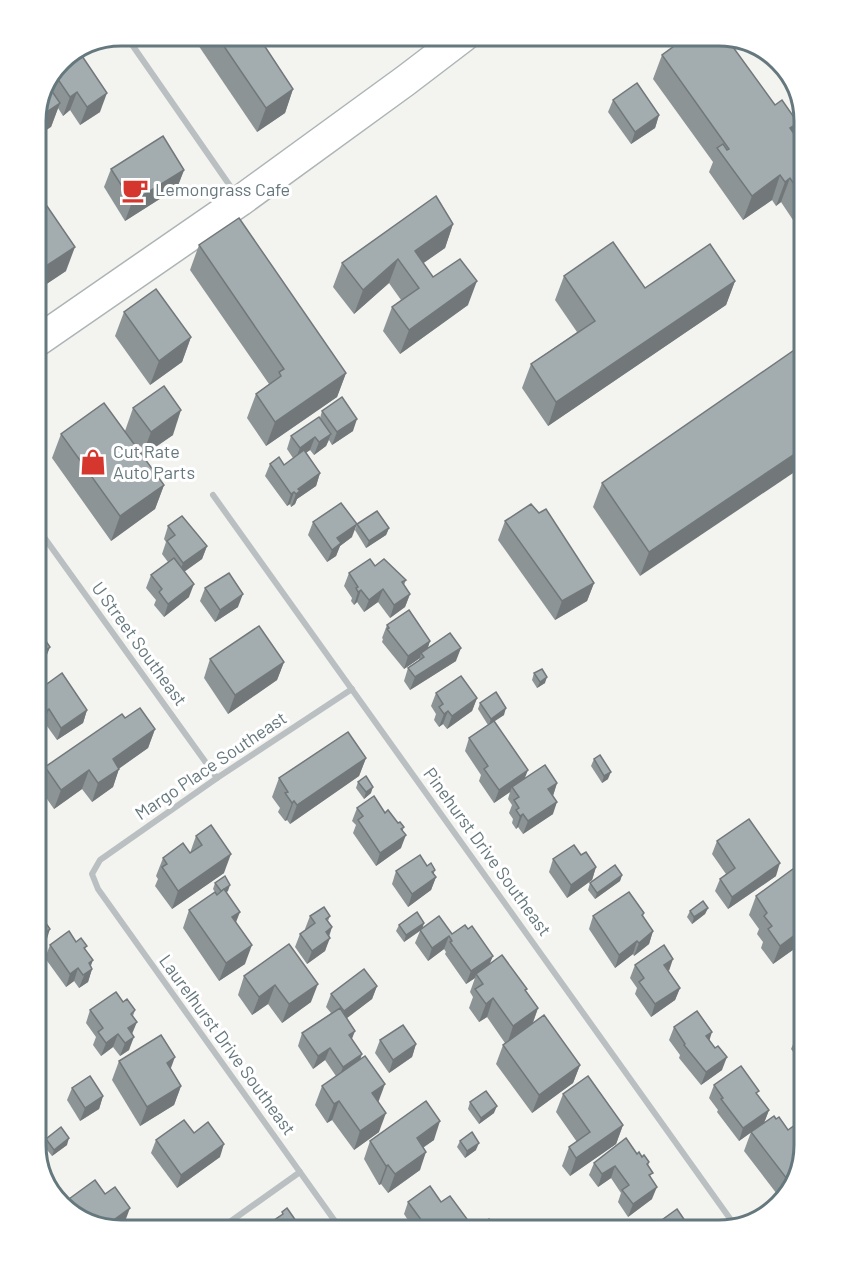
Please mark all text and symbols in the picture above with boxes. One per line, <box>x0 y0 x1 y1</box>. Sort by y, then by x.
cafe icon: Lemongrass Cafe <box>120 175 150 205</box>
place label: Lemongrass Cafe <box>155 178 290 200</box>
place label: Cut Rate Auto Parts <box>113 440 195 483</box>
shop icon: Cut Rate Auto Parts <box>78 447 108 477</box>
street label: U Street Southeast <box>87 577 192 710</box>
street label: Margo Place Southeast <box>131 706 290 824</box>
street label: Pinehurst Drive Southeast <box>419 763 556 940</box>
street label: Laurelhurst Drive Southeast <box>155 950 301 1139</box>

